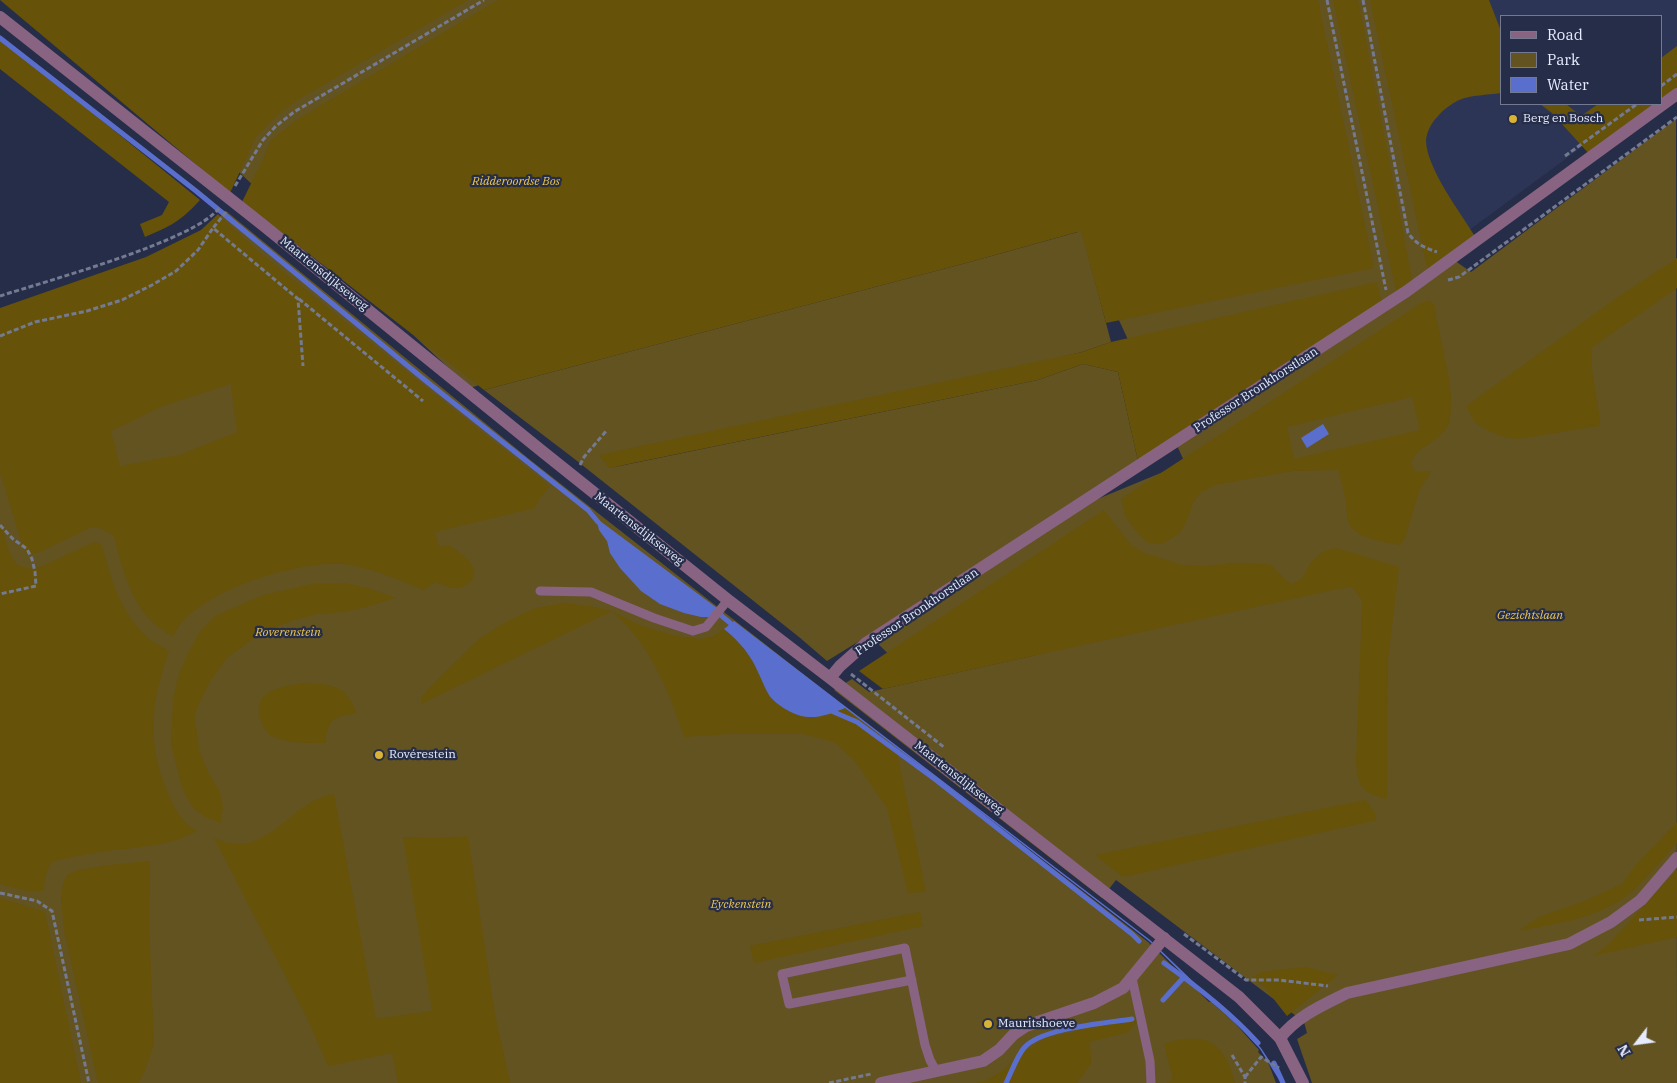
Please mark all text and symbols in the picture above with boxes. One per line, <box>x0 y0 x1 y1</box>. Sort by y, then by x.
legend <box>1500 15 1662 105</box>
text: Road <box>1547 25 1583 44</box>
text: Park <box>1547 50 1580 69</box>
text: Water <box>1547 75 1589 94</box>
place label: Berg en Bosch <box>1523 112 1603 126</box>
marker: Berg en Bosch <box>1507 113 1519 125</box>
park label: Ridderoordse Bos <box>472 175 560 189</box>
street label: Maartensdijkseweg <box>277 234 371 314</box>
street label: Professor Bronkhorstlaan <box>1191 344 1321 436</box>
street label: Maartensdijkseweg <box>591 490 687 568</box>
street label: Professor Bronkhorstlaan <box>853 565 981 659</box>
park label: Gezichtslaan <box>1497 609 1563 623</box>
park label: Roverenstein <box>255 626 321 640</box>
street label: Maartensdijkseweg <box>911 739 1007 817</box>
place label: Rovérestein <box>389 748 456 762</box>
marker: Rovérestein <box>373 749 385 761</box>
park label: Eyckenstein <box>711 898 771 912</box>
place label: Mauritshoeve <box>998 1017 1075 1031</box>
marker: Mauritshoeve <box>982 1018 994 1030</box>
north arrow <box>1612 1018 1662 1068</box>
text: N <box>1613 1041 1635 1060</box>

